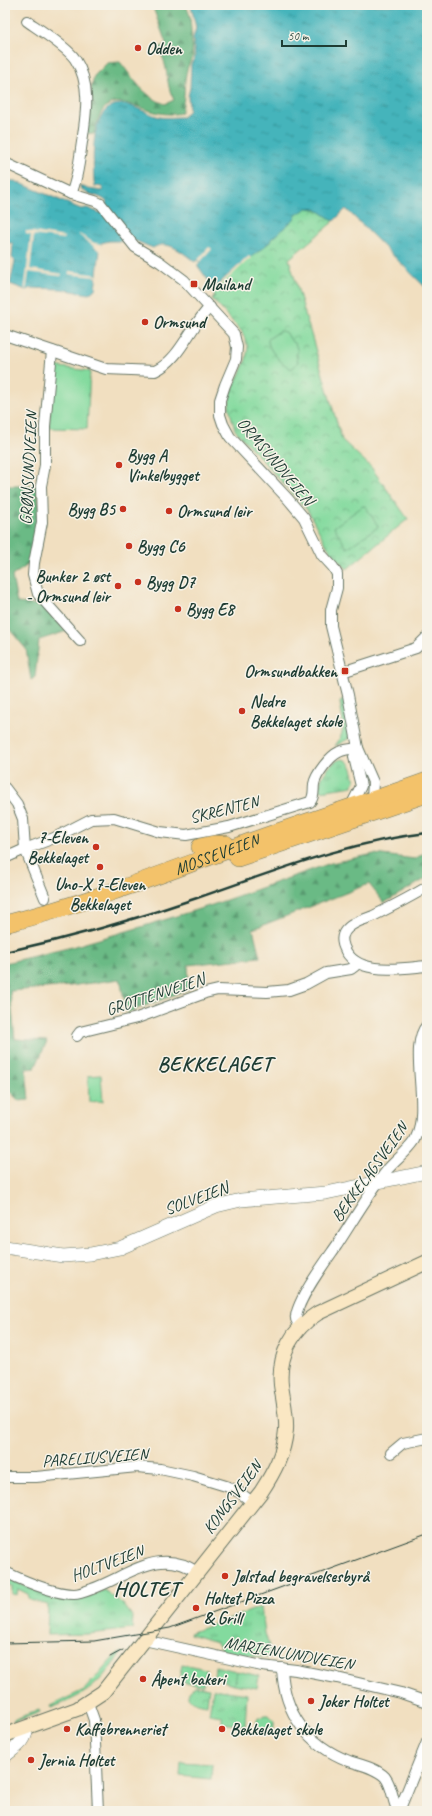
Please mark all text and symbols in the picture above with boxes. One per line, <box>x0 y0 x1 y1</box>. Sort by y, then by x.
scale bar <box>282 22 346 48</box>
text: 50 m <box>288 28 310 44</box>
place label: Odden <box>146 38 183 59</box>
marker: Odden <box>133 43 143 53</box>
place label: Mailand <box>202 274 253 295</box>
marker: Mailand <box>189 279 199 289</box>
place label: Ormsund <box>153 312 208 333</box>
marker: Ormsund <box>140 317 150 327</box>
street label: GRØNSUNDVEIEN <box>15 408 42 525</box>
street label: ORMSUNDVEIEN <box>233 413 320 512</box>
place label: Bygg A Vinkelbygget <box>127 445 201 486</box>
marker: Bygg A Vinkelbygget <box>114 460 124 470</box>
place label: Bygg B5 <box>68 499 117 520</box>
place label: Ormsund leir <box>177 501 253 522</box>
marker: Bygg B5 <box>118 504 128 514</box>
marker: Ormsund leir <box>164 506 174 516</box>
place label: Bygg C6 <box>137 536 186 557</box>
marker: Bygg C6 <box>124 541 134 551</box>
place label: Bunker 2 øst - Ormsund leir <box>26 566 112 607</box>
place label: Bygg D7 <box>146 572 197 593</box>
marker: Bygg D7 <box>133 577 143 587</box>
marker: Bunker 2 øst - Ormsund leir <box>113 581 123 591</box>
place label: Bygg E8 <box>186 599 236 620</box>
marker: Bygg E8 <box>173 604 183 614</box>
place label: Ormsundbakken <box>244 661 338 682</box>
marker: Ormsundbakken <box>340 666 350 676</box>
place label: Nedre Bekkelaget skole <box>250 691 343 732</box>
marker: Nedre Bekkelaget skole <box>237 706 247 716</box>
street label: SKRENTEN <box>187 790 263 828</box>
place label: 7-Eleven Bekkelaget <box>27 827 90 868</box>
street label: MOSSEVEIEN <box>172 829 264 880</box>
marker: 7-Eleven Bekkelaget <box>91 842 101 852</box>
marker: Uno-X 7-Eleven Bekkelaget <box>95 862 105 872</box>
place label: Uno-X 7-Eleven Bekkelaget <box>55 874 147 915</box>
street label: GROTTENVEIEN <box>103 968 210 1020</box>
district label: BEKKELAGET <box>157 1051 276 1077</box>
street label: BEKKELAGSVEIEN <box>326 1117 414 1226</box>
street label: SOLVEIEN <box>161 1176 234 1220</box>
street label: PARELIUSVEIEN <box>41 1443 151 1472</box>
street label: KONGSVEIEN <box>198 1455 268 1538</box>
street label: HOLTVEIEN <box>68 1540 148 1586</box>
place label: Jølstad begravelsesbyrå <box>232 1566 371 1587</box>
marker: Jølstad begravelsesbyrå <box>220 1571 230 1581</box>
district label: HOLTET <box>114 1576 184 1602</box>
place label: Holtet Pizza & Grill <box>204 1588 275 1629</box>
marker: Holtet Pizza & Grill <box>191 1603 201 1613</box>
street label: MARIENLUNDVEIEN <box>223 1632 357 1676</box>
place label: Åpent bakeri <box>151 1669 228 1690</box>
marker: Åpent bakeri <box>138 1674 148 1684</box>
place label: Joker Holtet <box>318 1691 391 1712</box>
marker: Joker Holtet <box>306 1696 316 1706</box>
place label: Kaffebrenneriet <box>75 1719 168 1740</box>
place label: Bekkelaget skole <box>230 1719 323 1740</box>
marker: Kaffebrenneriet <box>62 1724 72 1734</box>
marker: Bekkelaget skole <box>217 1724 227 1734</box>
place label: Jernia Holtet <box>38 1750 117 1771</box>
marker: Jernia Holtet <box>26 1755 36 1765</box>

